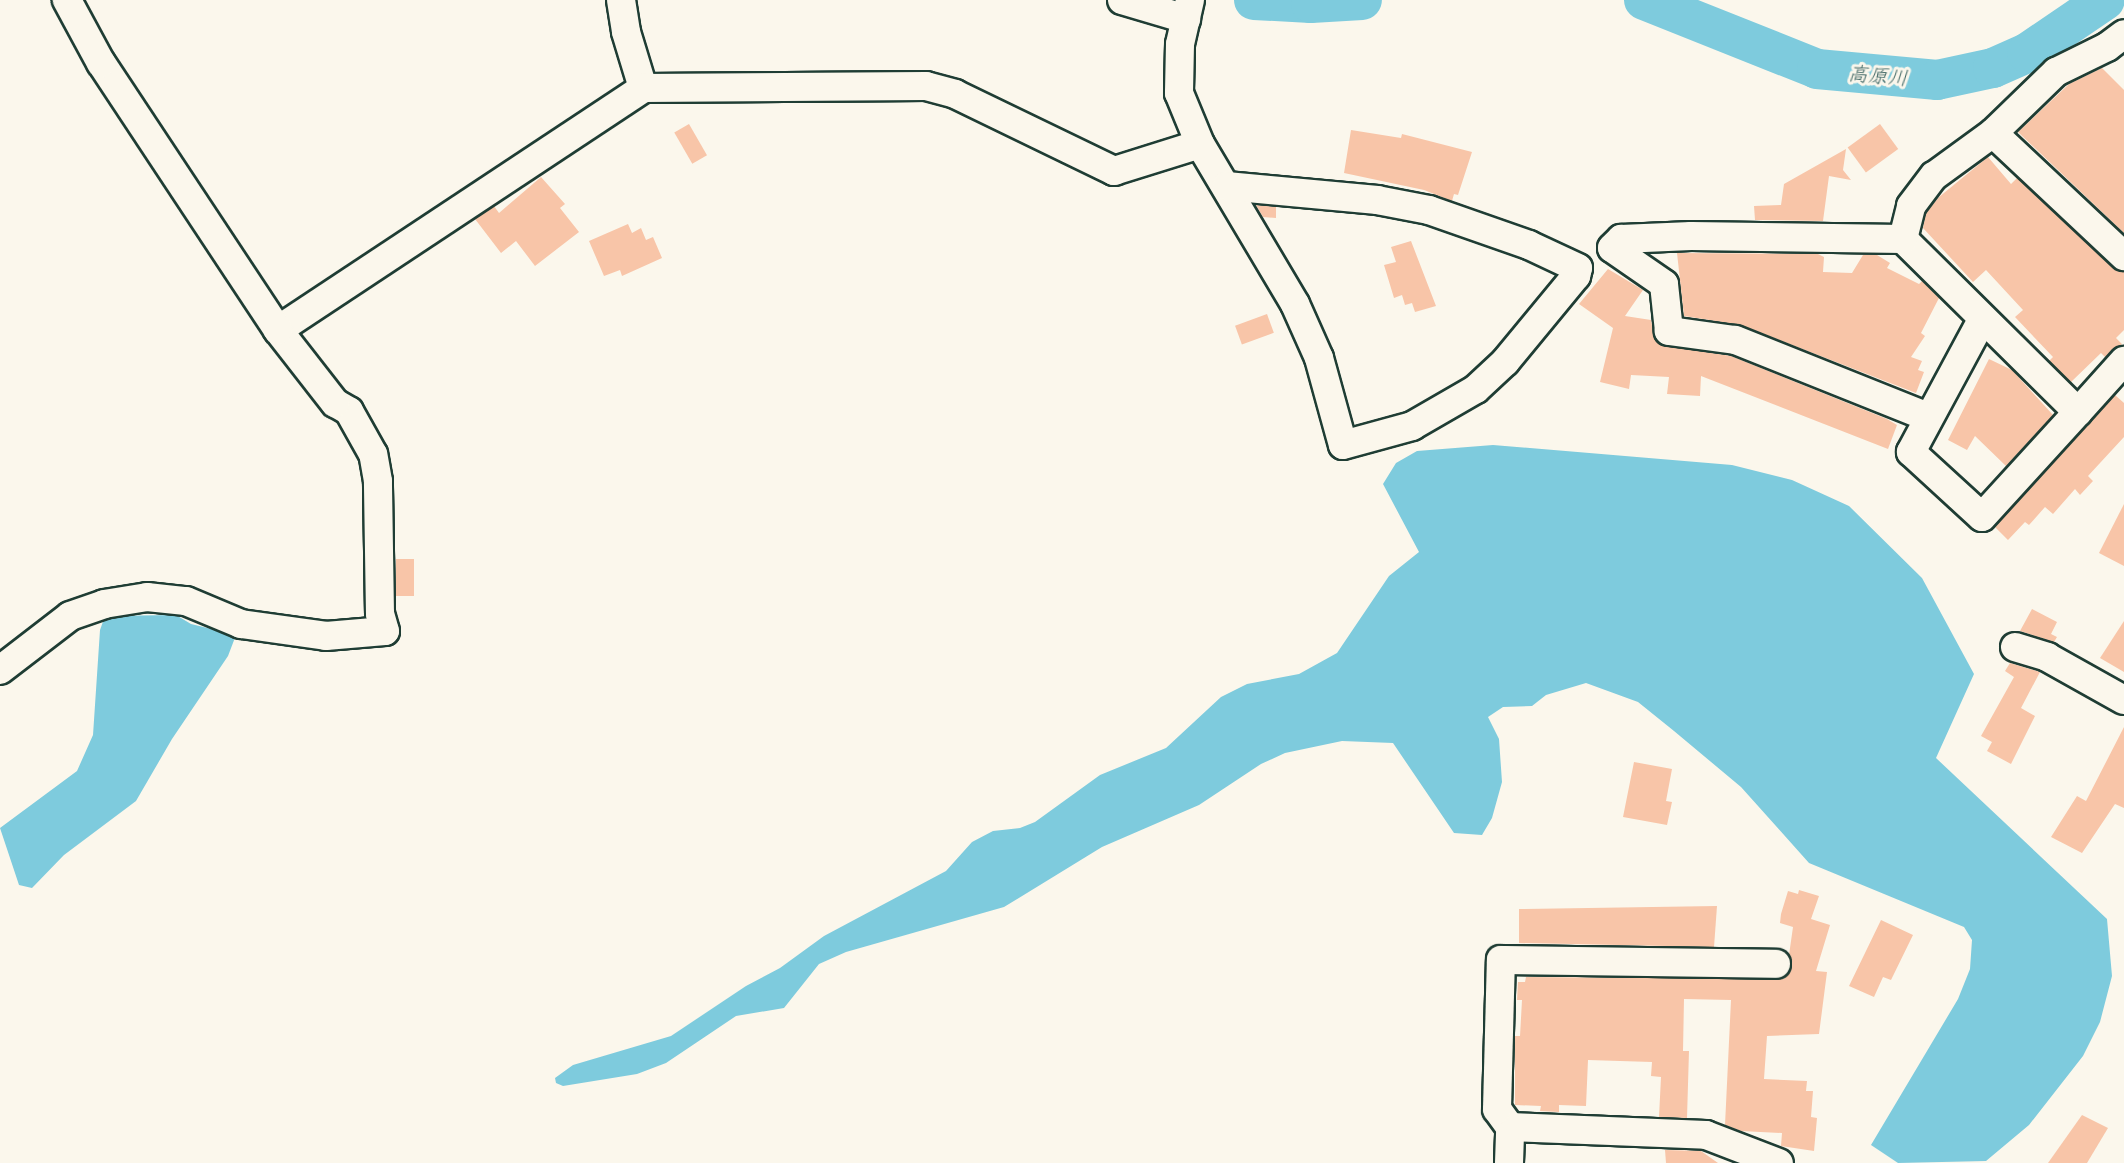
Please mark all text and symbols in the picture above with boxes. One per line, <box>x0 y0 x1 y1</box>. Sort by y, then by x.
water label: 高原川 <box>1847 60 1909 90</box>

